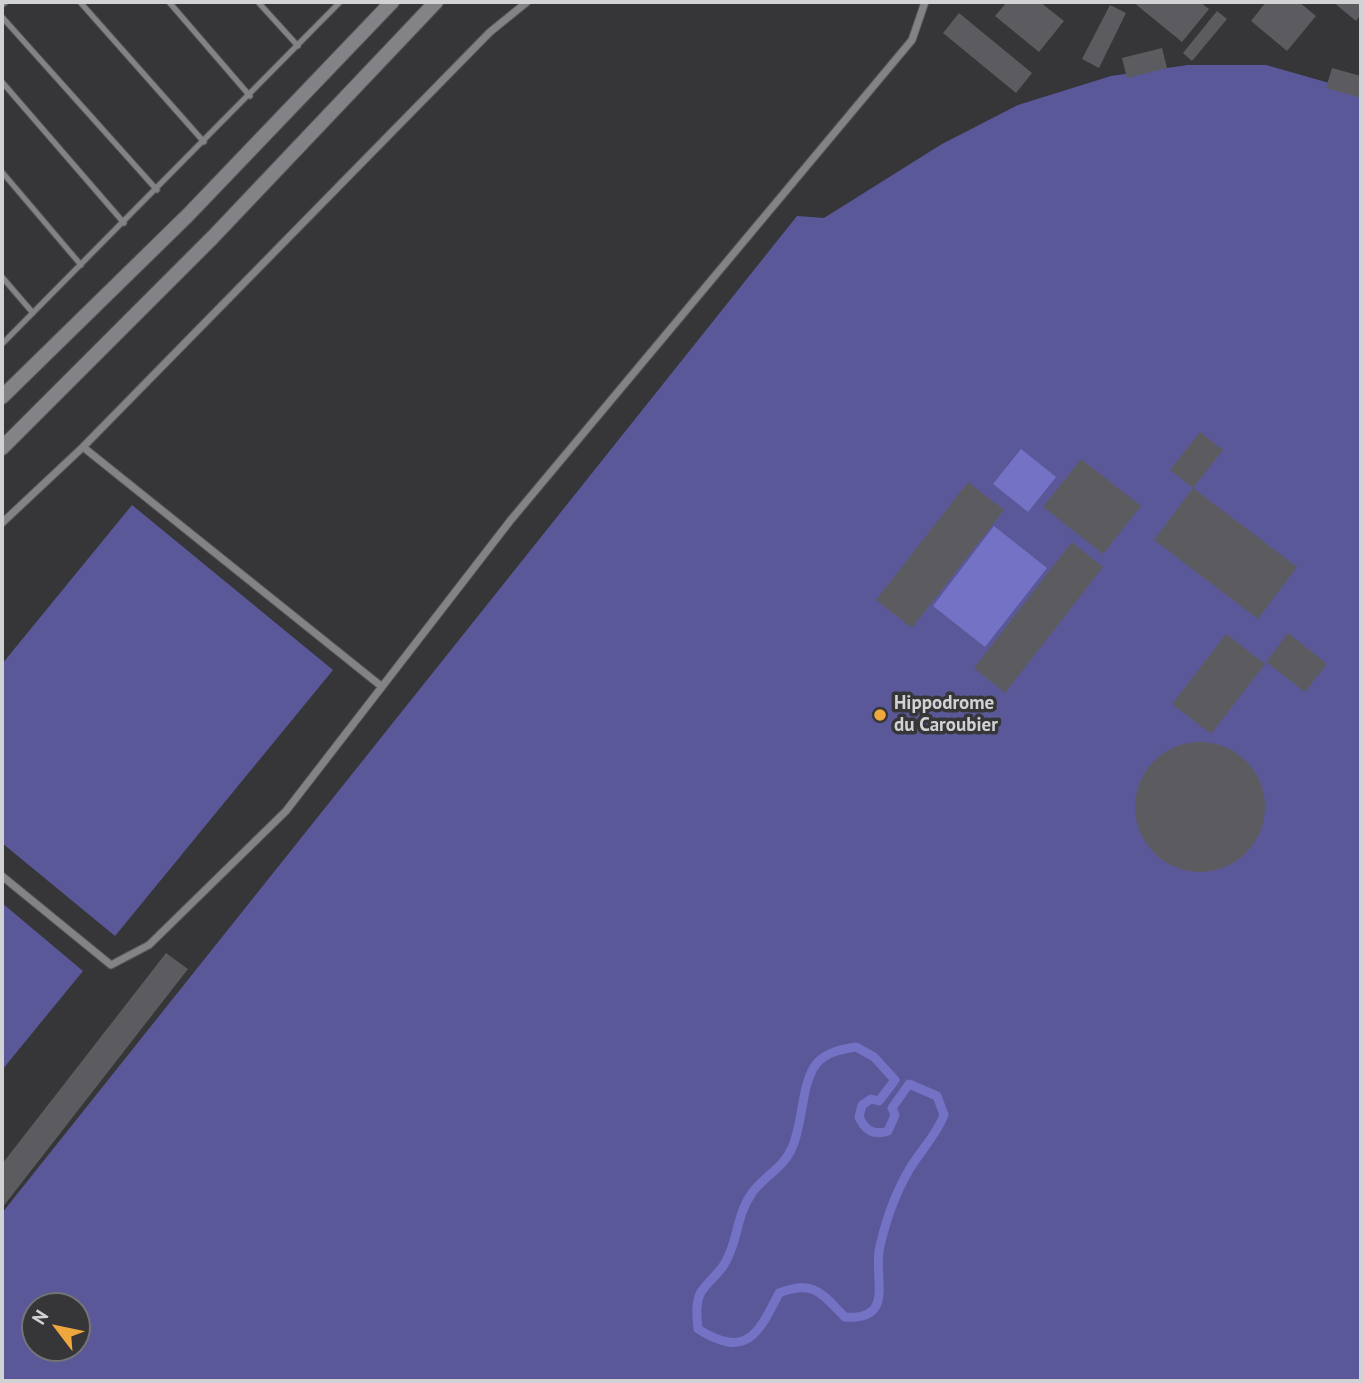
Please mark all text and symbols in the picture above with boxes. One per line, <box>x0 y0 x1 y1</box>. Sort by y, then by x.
place label: Hippodrome du Caroubier <box>894 693 998 737</box>
marker: Hippodrome du Caroubier <box>872 707 888 723</box>
north arrow <box>21 1292 91 1362</box>
text: N <box>26 1305 53 1329</box>

